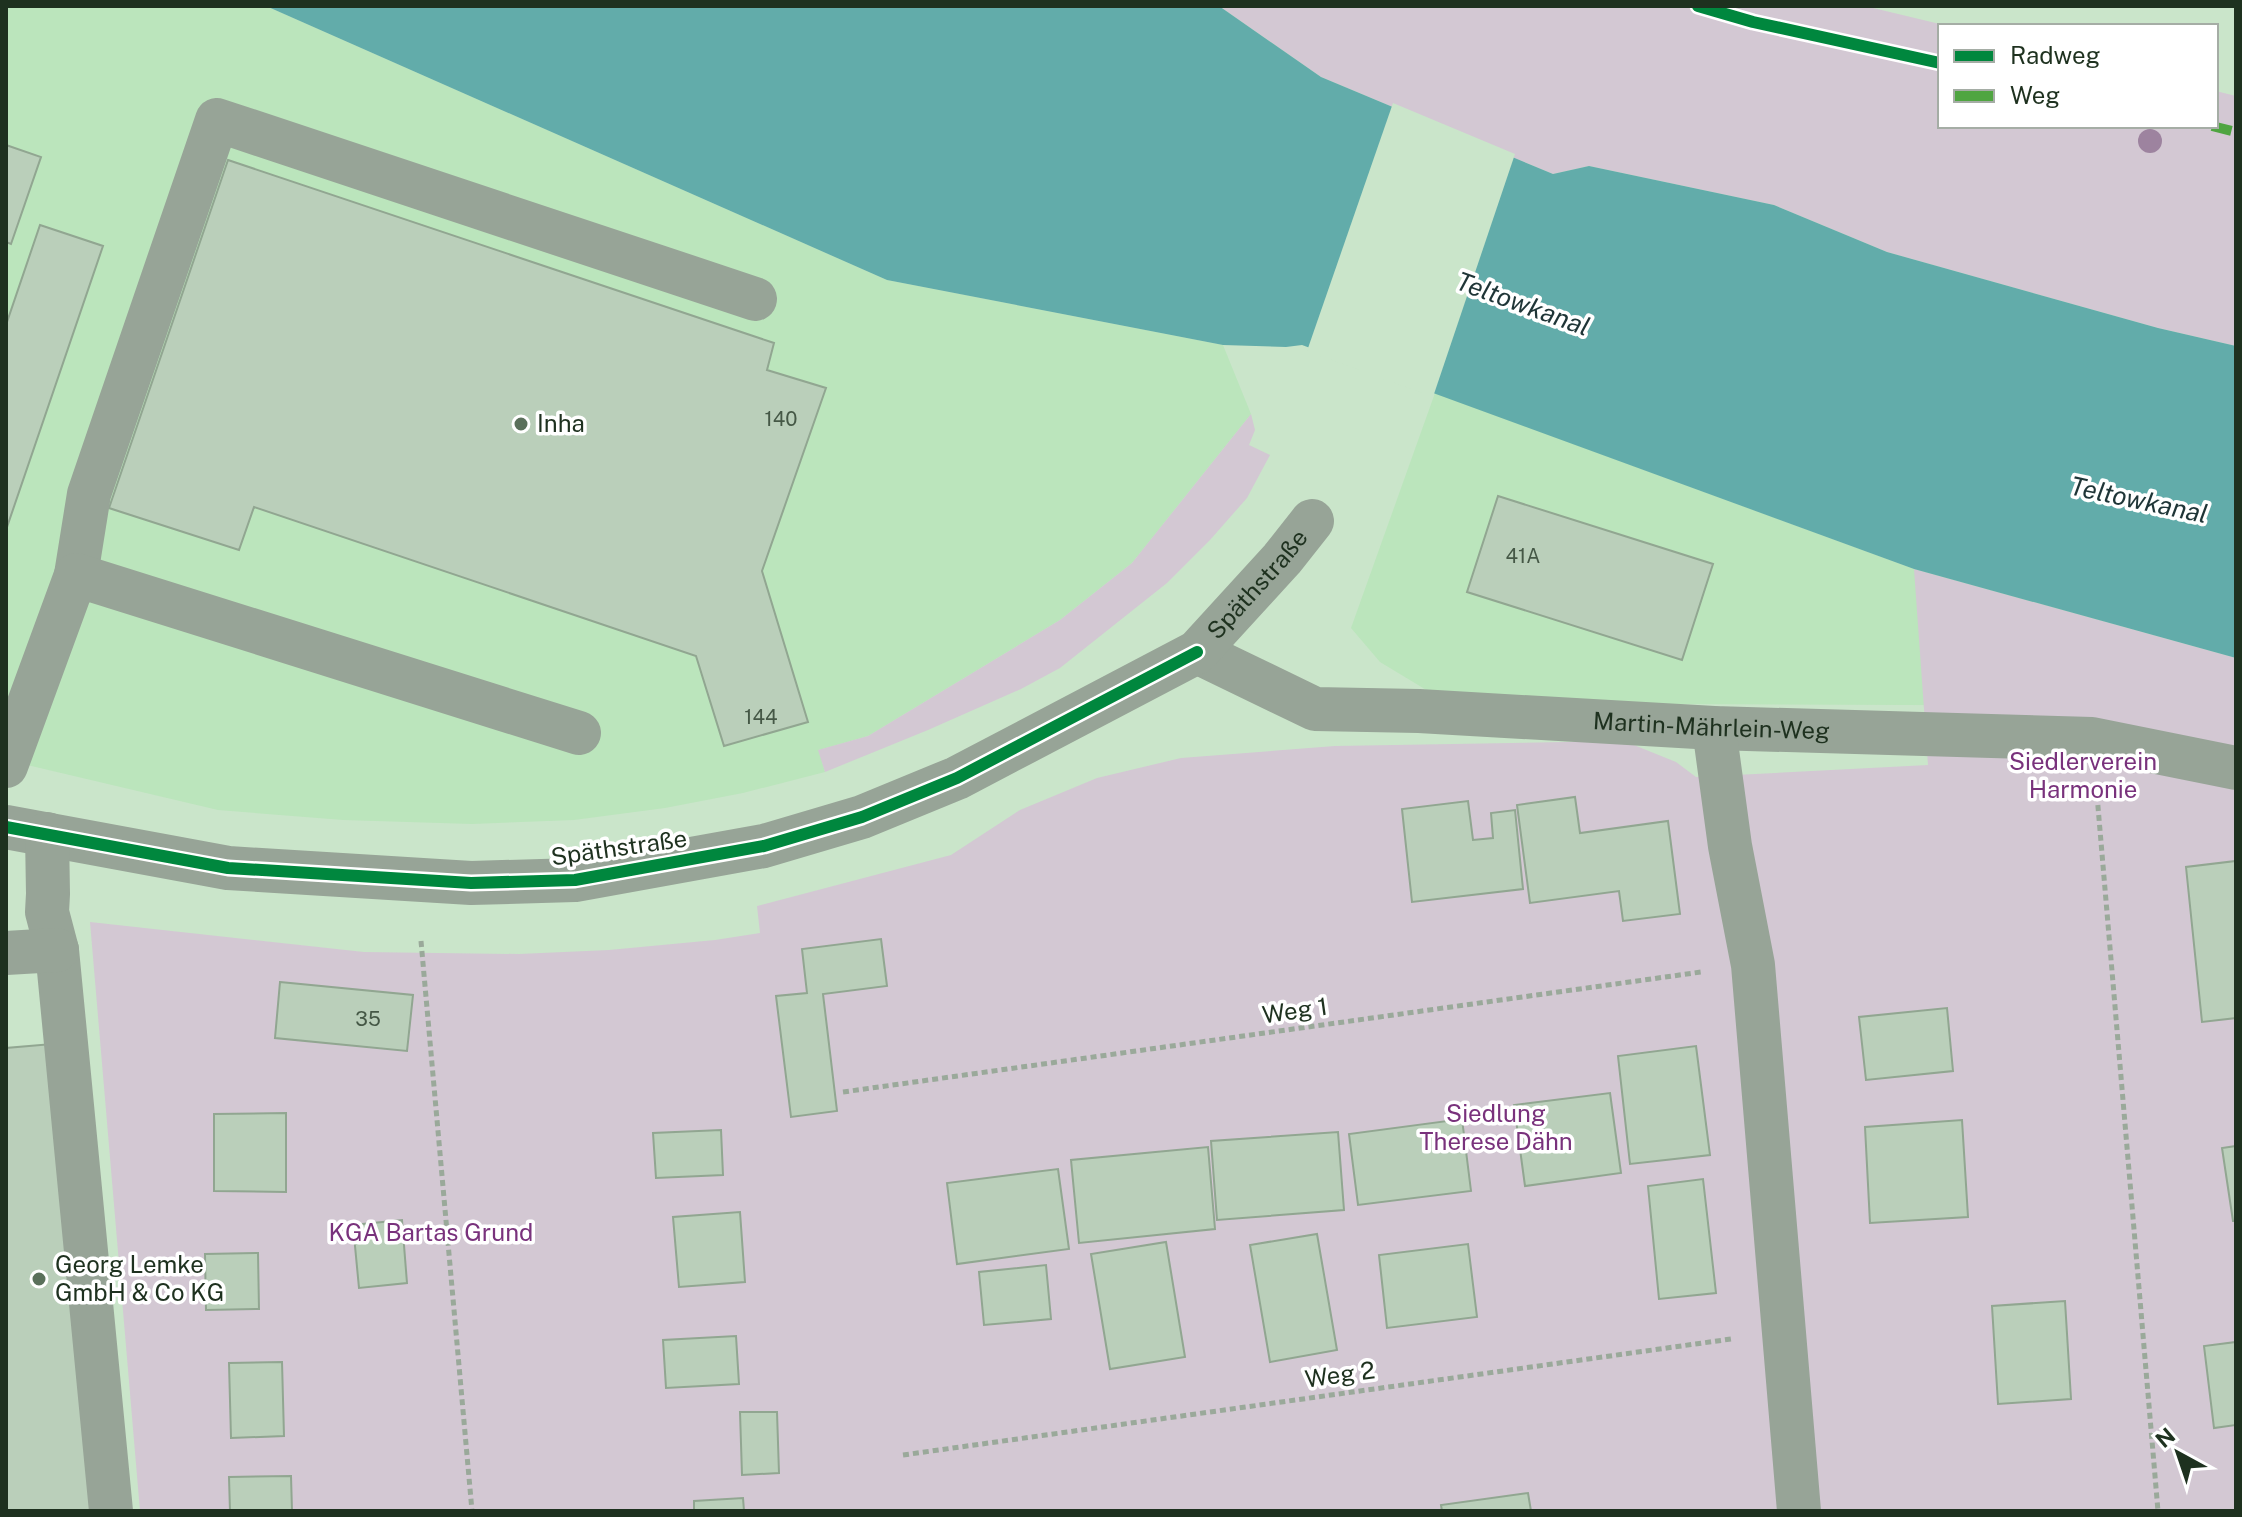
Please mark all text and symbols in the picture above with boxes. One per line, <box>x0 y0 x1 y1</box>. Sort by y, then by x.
legend <box>1938 24 2218 128</box>
text: Radweg <box>2010 41 2101 69</box>
text: Weg <box>2010 81 2060 109</box>
water label: Teltowkanal <box>1452 265 1594 342</box>
house number: 140 <box>765 407 797 431</box>
place label: Inha <box>537 409 585 437</box>
marker: Inha <box>512 415 530 433</box>
water label: Teltowkanal <box>2067 470 2211 529</box>
street label: Späthstraße <box>1201 523 1313 644</box>
house number: 41A <box>1506 544 1540 568</box>
house number: 144 <box>744 705 778 729</box>
street label: Martin-Mährlein-Weg <box>1592 706 1830 744</box>
park label: Siedlerverein Harmonie <box>2009 747 2157 803</box>
street label: Späthstraße <box>549 824 689 870</box>
street label: Weg 1 <box>1260 992 1329 1028</box>
house number: 35 <box>355 1007 381 1031</box>
park label: Siedlung Therese Dähn <box>1419 1099 1573 1155</box>
park label: KGA Bartas Grund <box>329 1218 533 1246</box>
place label: Georg Lemke GmbH & Co KG <box>55 1250 224 1306</box>
marker: Georg Lemke GmbH & Co KG <box>30 1270 48 1288</box>
street label: Weg 2 <box>1303 1355 1377 1393</box>
north arrow <box>2138 1413 2218 1493</box>
text: N <box>2150 1422 2180 1453</box>

